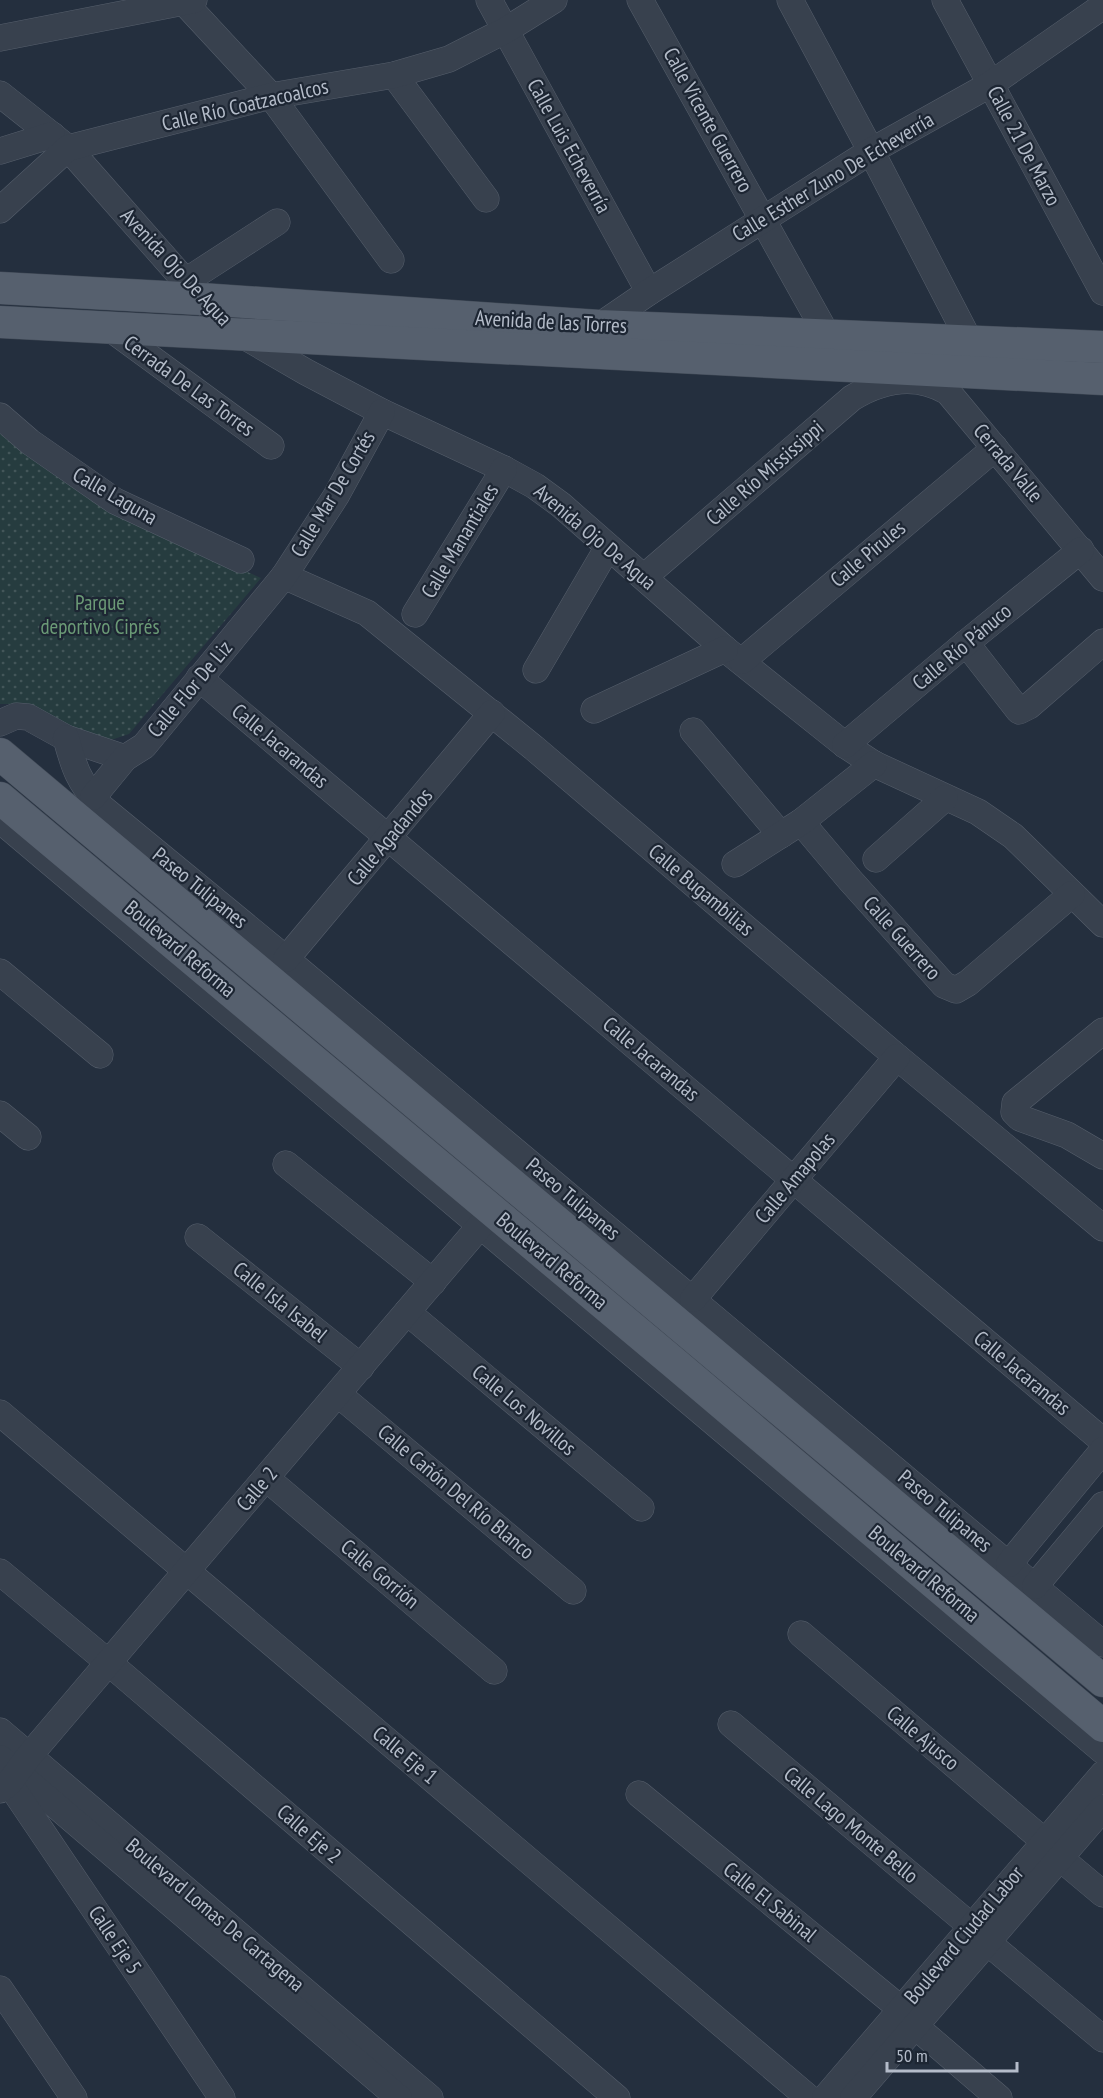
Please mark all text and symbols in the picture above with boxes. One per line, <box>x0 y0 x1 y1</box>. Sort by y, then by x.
street label: Calle Vicente Guerrero <box>658 43 759 197</box>
street label: Calle Río Coatzacoalcos <box>159 72 331 137</box>
street label: Calle Luis Echeverría <box>521 74 618 218</box>
street label: Calle 21 De Marzo <box>982 81 1067 210</box>
street label: Calle Esther Zuno De Echeverría <box>727 106 939 248</box>
street label: Avenida Ojo De Agua <box>115 202 238 331</box>
street label: Avenida de las Torres <box>474 304 628 339</box>
street label: Cerrada De Las Torres <box>119 329 260 442</box>
street label: Calle Río Mississippi <box>700 414 829 531</box>
street label: Cerrada Valle <box>968 418 1049 508</box>
street label: Calle Mar De Cortés <box>284 426 381 562</box>
street label: Calle Laguna <box>68 461 162 531</box>
street label: Avenida Ojo De Agua <box>529 478 662 596</box>
street label: Calle Manantiales <box>415 479 504 603</box>
street label: Calle Pirules <box>824 514 911 593</box>
park label: Parque deportivo Ciprés <box>40 589 160 640</box>
street label: Calle Río Pánuco <box>907 597 1017 696</box>
street label: Calle Flor De Liz <box>141 635 238 743</box>
street label: Calle Jacarandas <box>226 697 334 794</box>
street label: Calle Agadandos <box>341 782 438 891</box>
street label: Calle Bugambilias <box>643 838 760 942</box>
street label: Paseo Tulipanes <box>147 841 253 934</box>
street label: Calle Guerrero <box>858 890 947 985</box>
street label: Boulevard Reforma <box>119 894 242 1003</box>
street label: Calle Jacarandas <box>597 1010 705 1107</box>
street label: Calle Amapolas <box>749 1127 841 1229</box>
street label: Paseo Tulipanes <box>521 1151 626 1246</box>
street label: Boulevard Reforma <box>491 1206 614 1315</box>
street label: Calle Isla Isabel <box>228 1255 333 1348</box>
street label: Calle Jacarandas <box>968 1324 1076 1421</box>
street label: Calle Los Novillos <box>467 1358 582 1461</box>
street label: Calle Cañón Del Río Blanco <box>373 1418 540 1565</box>
street label: Calle 2 <box>230 1461 283 1517</box>
street label: Paseo Tulipanes <box>893 1463 998 1558</box>
street label: Boulevard Reforma <box>863 1519 986 1628</box>
street label: Calle Gorrión <box>335 1533 425 1614</box>
street label: Calle Ajusco <box>881 1699 965 1776</box>
street label: Calle Eje 1 <box>367 1720 443 1790</box>
street label: Calle Lago Monte Bello <box>778 1760 924 1889</box>
street label: Calle Eje 2 <box>272 1798 347 1869</box>
street label: Boulevard Lomas De Cartagena <box>120 1832 310 1997</box>
street label: Calle El Sabinal <box>718 1856 823 1948</box>
street label: Boulevard Ciudad Labor <box>898 1860 1029 2009</box>
street label: Calle Eje 5 <box>83 1900 148 1979</box>
scale bar <box>887 2035 1018 2073</box>
text: 50 m <box>896 2044 928 2067</box>

